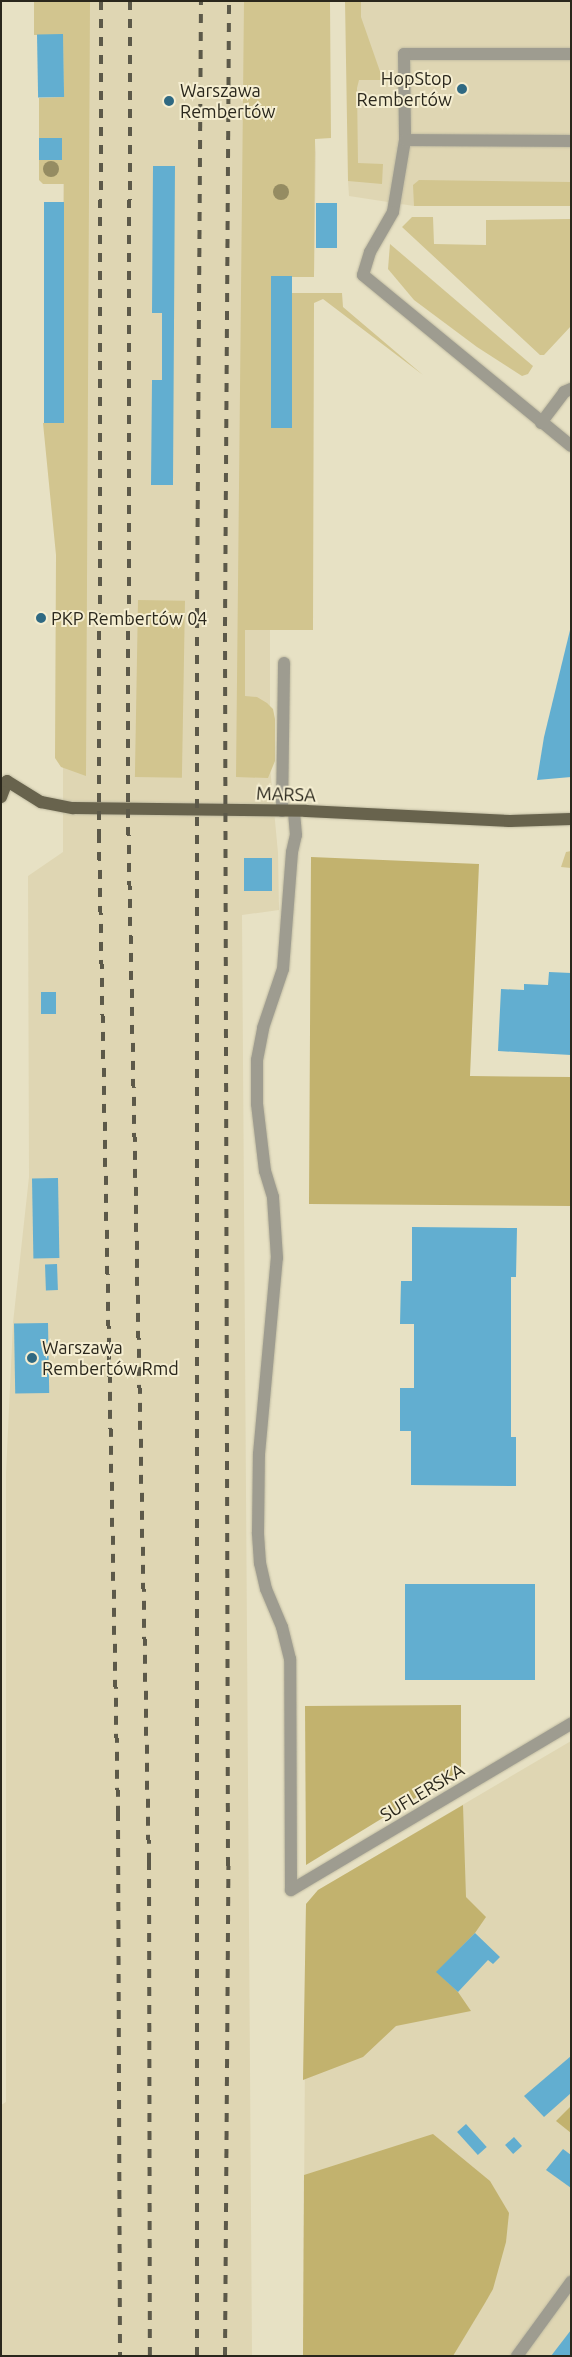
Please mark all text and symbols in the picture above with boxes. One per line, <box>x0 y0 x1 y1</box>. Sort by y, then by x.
place label: HopStop Rembertów <box>357 68 452 110</box>
place label: Warszawa Rembertów <box>180 80 275 122</box>
marker: HopStop Rembertów <box>456 83 468 95</box>
marker: Warszawa Rembertów <box>162 94 176 108</box>
place label: PKP Rembertów 04 <box>51 607 207 629</box>
marker: PKP Rembertów 04 <box>35 612 47 624</box>
street label: MARSA <box>256 782 316 806</box>
place label: Warszawa Rembertów Rmd <box>42 1337 179 1380</box>
marker: Warszawa Rembertów Rmd <box>26 1352 38 1364</box>
street label: SUFLERSKA <box>376 1758 468 1826</box>

